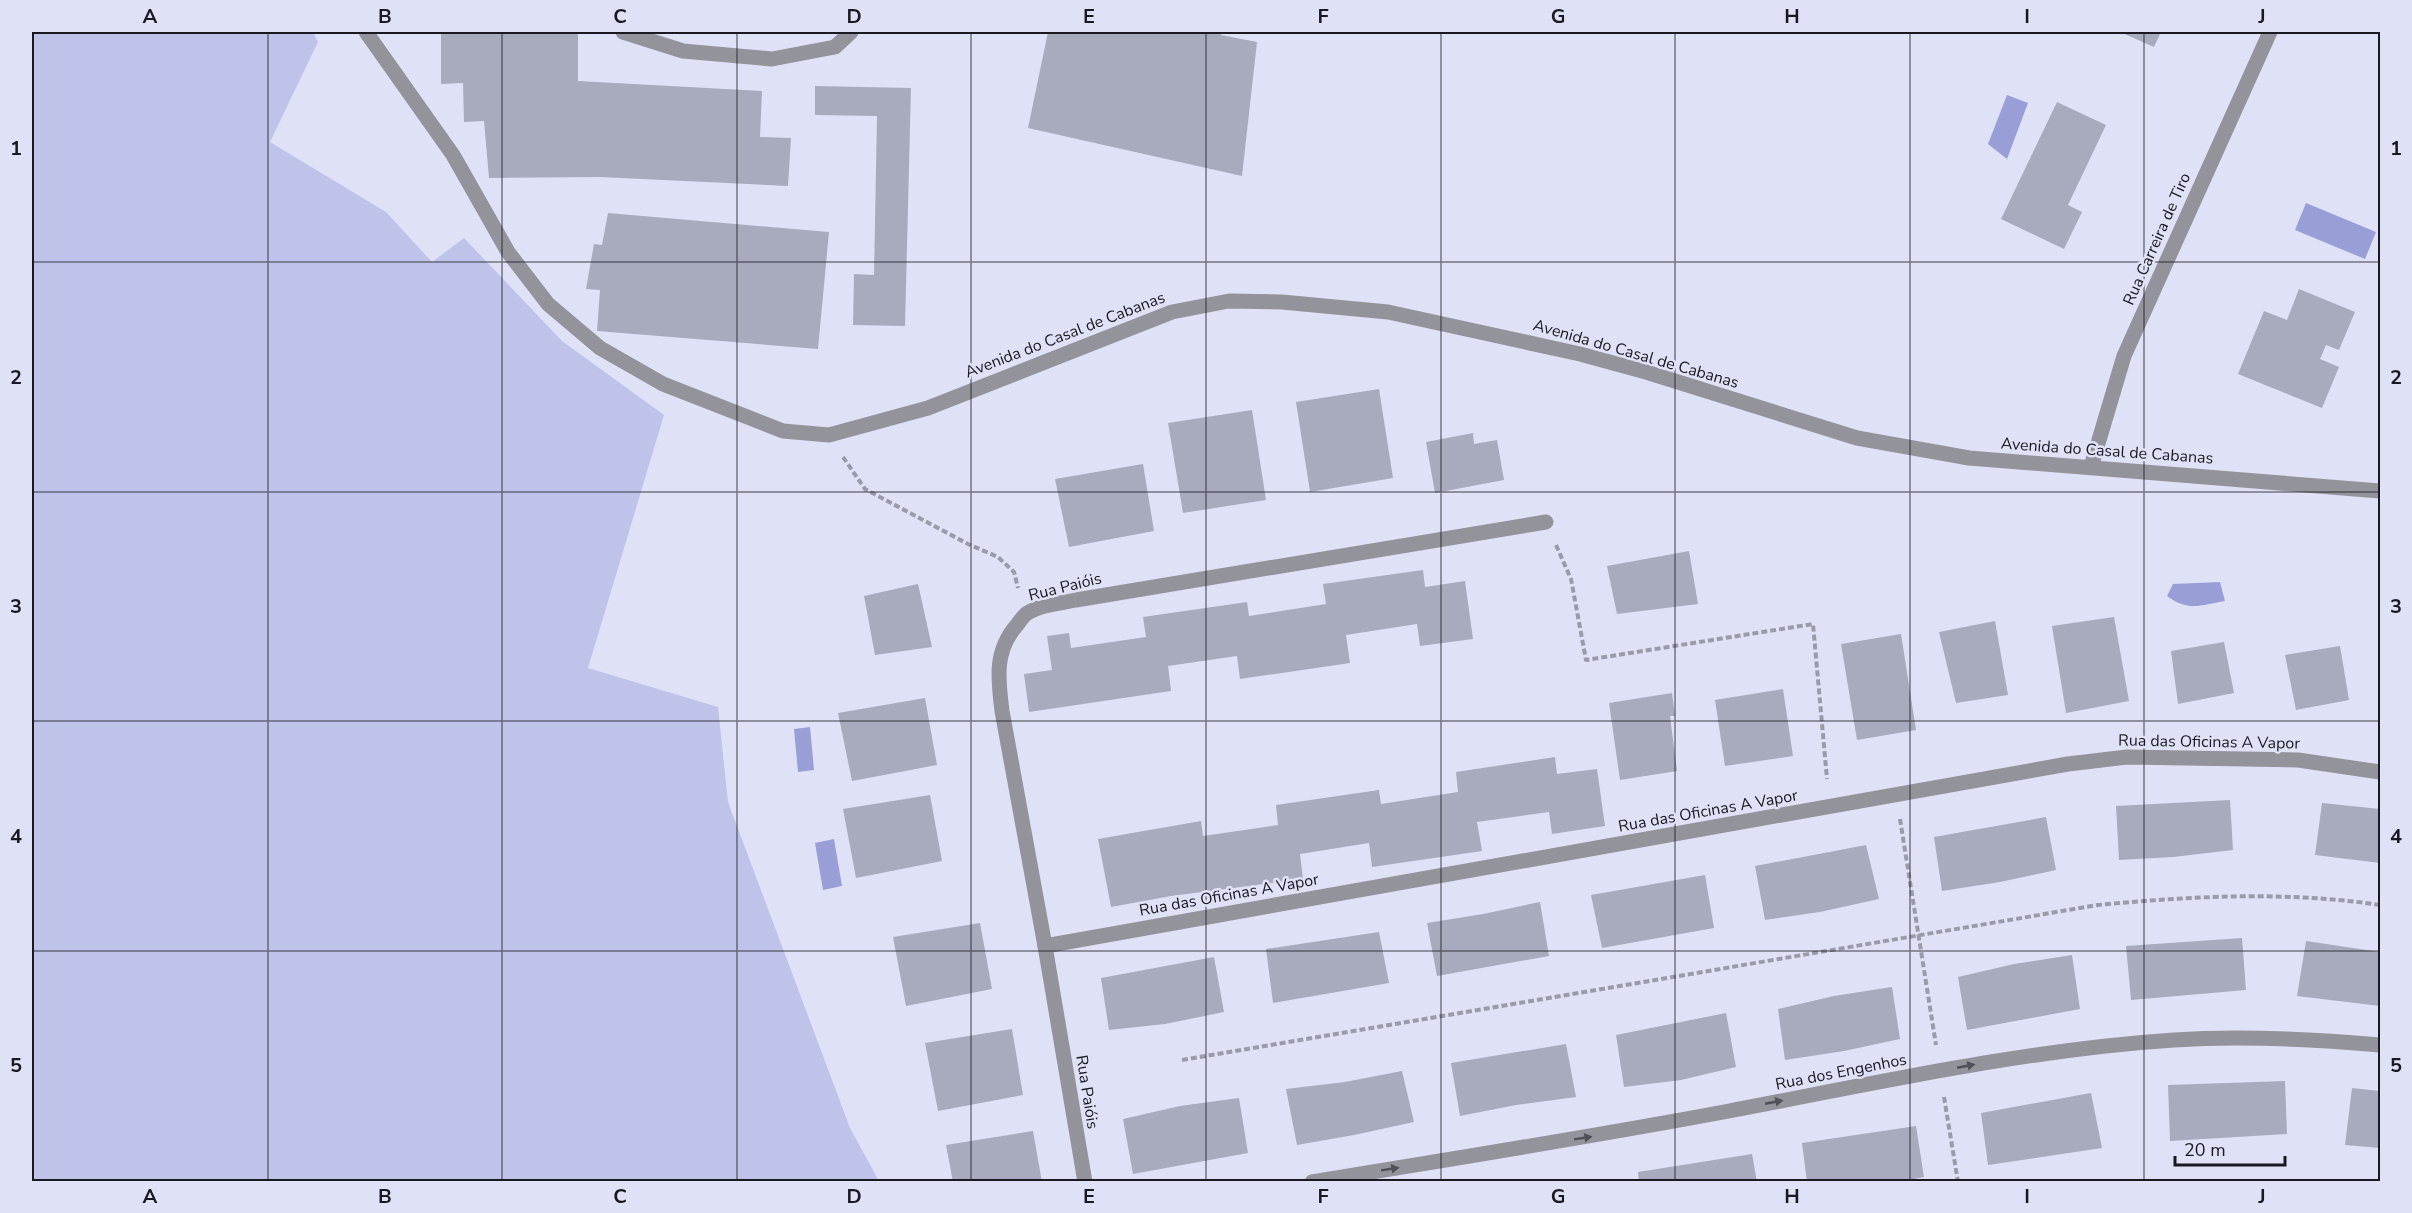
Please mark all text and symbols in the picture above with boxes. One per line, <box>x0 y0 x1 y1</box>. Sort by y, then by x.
text: A <box>143 3 158 30</box>
text: B <box>378 3 392 30</box>
text: C <box>613 3 627 30</box>
text: D <box>846 3 862 30</box>
text: E <box>1083 3 1095 30</box>
text: F <box>1317 3 1329 30</box>
text: G <box>1551 3 1565 30</box>
text: H <box>1784 3 1800 30</box>
text: I <box>2024 3 2030 30</box>
text: J <box>2257 3 2266 30</box>
text: 1 <box>10 135 22 162</box>
text: 1 <box>2390 135 2402 162</box>
street label: Rua Carreira de Tiro <box>2118 169 2196 309</box>
street label: Avenida do Casal de Cabanas <box>962 287 1168 383</box>
street label: Avenida do Casal de Cabanas <box>1531 314 1741 394</box>
text: 2 <box>10 364 22 391</box>
text: 2 <box>2390 364 2402 391</box>
street label: Avenida do Casal de Cabanas <box>2000 433 2214 469</box>
street label: Rua Paióis <box>1026 567 1104 607</box>
text: 3 <box>10 593 22 620</box>
text: 3 <box>2390 593 2402 620</box>
street label: Rua das Oficinas A Vapor <box>2118 729 2300 755</box>
street label: Rua das Oficinas A Vapor <box>1617 784 1800 838</box>
text: 4 <box>10 823 22 850</box>
text: 4 <box>2390 823 2402 850</box>
street label: Rua das Oficinas A Vapor <box>1138 868 1321 922</box>
street label: Rua dos Engenhos <box>1773 1048 1909 1096</box>
text: 5 <box>10 1052 22 1079</box>
text: 5 <box>2390 1052 2402 1079</box>
street label: Rua Paióis <box>1070 1053 1104 1131</box>
one-way arrow <box>1957 1062 1976 1071</box>
one-way arrow <box>1765 1098 1784 1107</box>
scale bar <box>2175 1129 2284 1167</box>
one-way arrow <box>1573 1133 1592 1142</box>
text: 20 m <box>2184 1138 2226 1162</box>
one-way arrow <box>1381 1164 1400 1173</box>
text: A <box>143 1183 158 1210</box>
text: B <box>378 1183 392 1210</box>
text: C <box>613 1183 627 1210</box>
text: D <box>846 1183 862 1210</box>
text: E <box>1083 1183 1095 1210</box>
text: F <box>1317 1183 1329 1210</box>
text: G <box>1551 1183 1565 1210</box>
text: H <box>1784 1183 1800 1210</box>
text: I <box>2024 1183 2030 1210</box>
text: J <box>2257 1183 2266 1210</box>

